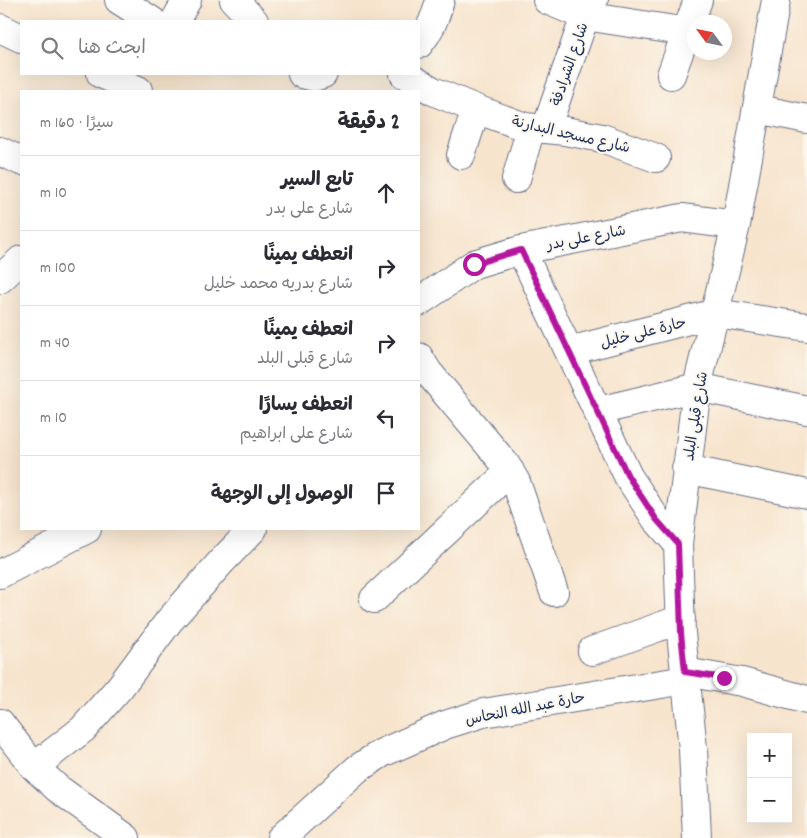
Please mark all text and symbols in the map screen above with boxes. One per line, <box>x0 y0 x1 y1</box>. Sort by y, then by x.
north arrow <box>687 15 732 60</box>
search box <box>20 20 420 75</box>
street label: شارع الشرادفة <box>546 20 595 109</box>
icon: search <box>38 34 66 62</box>
text: ابحث هنا <box>78 36 146 63</box>
text: 2 دقيقة <box>338 109 400 139</box>
text: سيرًا · 160 m <box>40 112 114 135</box>
street label: شارع مسجد البدارنة <box>509 112 632 160</box>
text: تابع السير <box>281 168 353 195</box>
icon: ahead <box>372 179 400 207</box>
text: 10 m <box>40 182 67 205</box>
text: شارع على بدر <box>267 198 353 221</box>
street label: شارع على بدر <box>544 221 628 258</box>
text: انعطف يمينًا <box>264 243 353 270</box>
route start <box>463 253 486 276</box>
icon: right <box>372 254 400 282</box>
text: 100 m <box>40 257 76 280</box>
text: شارع بدريه محمد خليل <box>204 273 353 296</box>
street label: حارة على خليل <box>598 313 689 355</box>
text: انعطف يمينًا <box>264 318 353 345</box>
icon: right <box>372 329 400 357</box>
text: 40 m <box>40 332 70 355</box>
text: شارع قبلى البلد <box>257 348 353 371</box>
street label: شارع قبلى البلد <box>679 370 715 462</box>
text: انعطف يسارًا <box>259 393 353 420</box>
icon: left <box>372 404 400 432</box>
text: 10 m <box>40 407 67 430</box>
text: شارع على ابراهيم <box>240 423 353 446</box>
icon: arrive <box>372 479 400 507</box>
text: الوصول إلى الوجهة <box>211 482 353 509</box>
route end <box>713 667 736 690</box>
street label: حارة عبد الله النحاس <box>463 688 587 732</box>
map controls <box>747 733 792 823</box>
button: + <box>747 733 792 778</box>
button: − <box>747 778 792 823</box>

